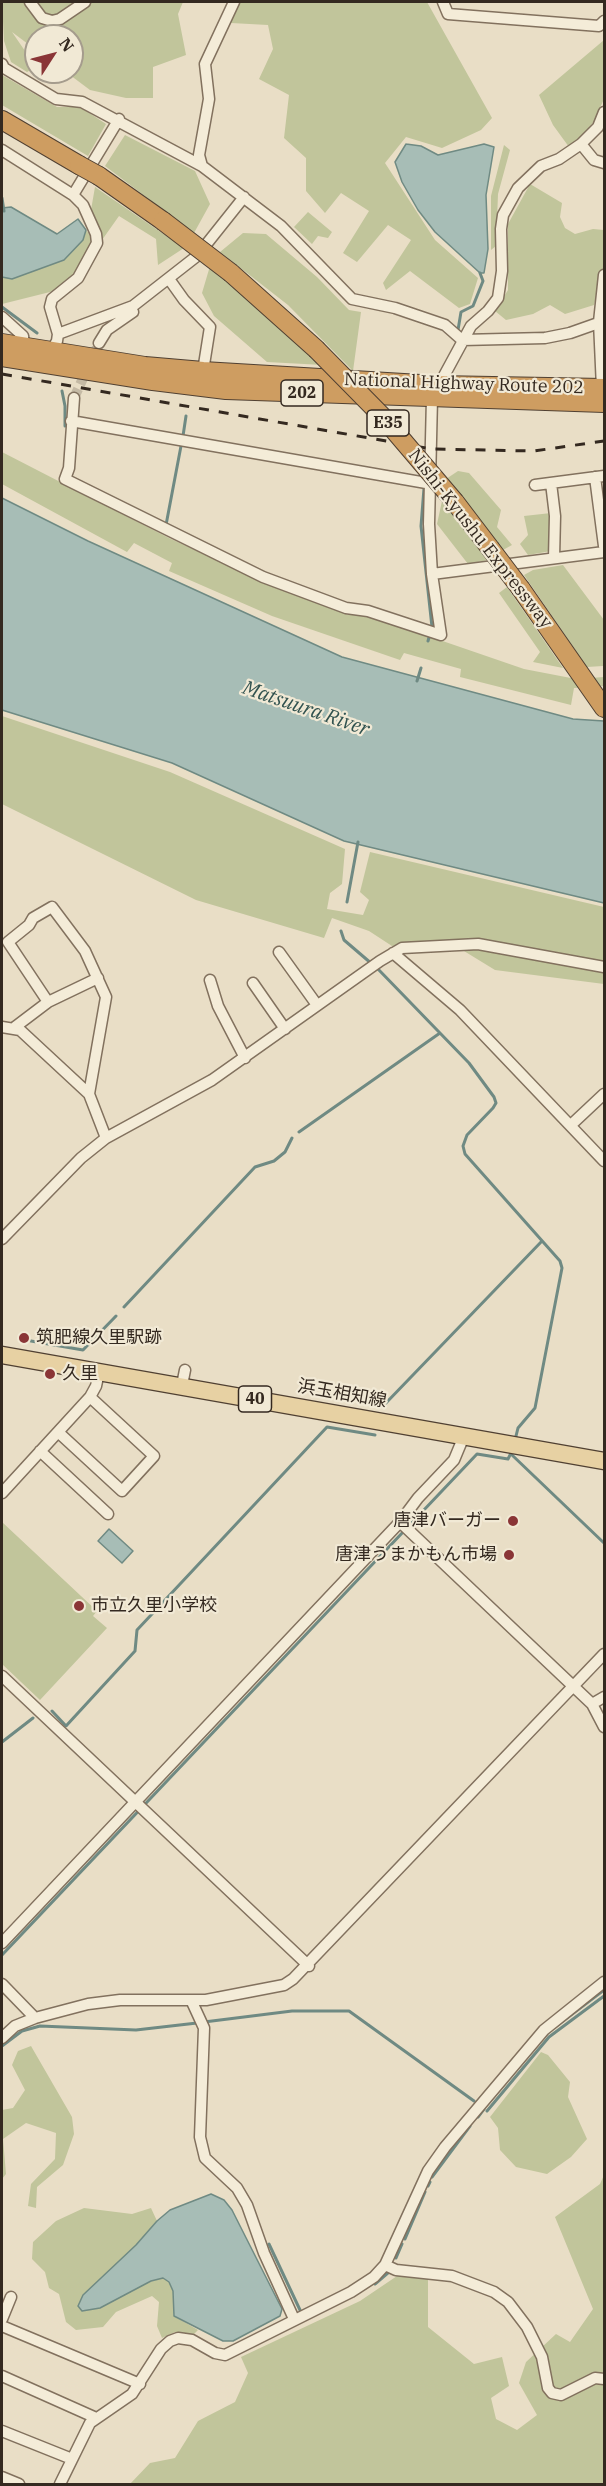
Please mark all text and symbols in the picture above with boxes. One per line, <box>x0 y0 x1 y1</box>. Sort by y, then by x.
north arrow <box>24 24 84 84</box>
text: N <box>55 34 79 56</box>
street label: National Highway Route 202 <box>344 369 584 399</box>
road number: 202 <box>281 380 323 406</box>
road number: E35 <box>367 410 409 436</box>
street label: Nishi-Kyushu Expressway <box>403 445 557 633</box>
water label: Matsuura River <box>240 676 372 742</box>
place label: 筑肥線久里駅跡 <box>36 1327 162 1349</box>
marker: 筑肥線久里駅跡 <box>17 1331 31 1345</box>
place label: 久里 <box>62 1363 98 1385</box>
marker: 久里 <box>43 1367 57 1381</box>
street label: 浜玉相知線 <box>296 1376 388 1412</box>
road number: 40 <box>238 1386 272 1412</box>
place label: 唐津バーガー <box>393 1510 501 1532</box>
marker: 唐津バーガー <box>506 1514 520 1528</box>
place label: 唐津うまかもん市場 <box>335 1544 497 1566</box>
marker: 唐津うまかもん市場 <box>502 1548 516 1562</box>
place label: 市立久里小学校 <box>91 1595 217 1617</box>
marker: 市立久里小学校 <box>72 1599 86 1613</box>

